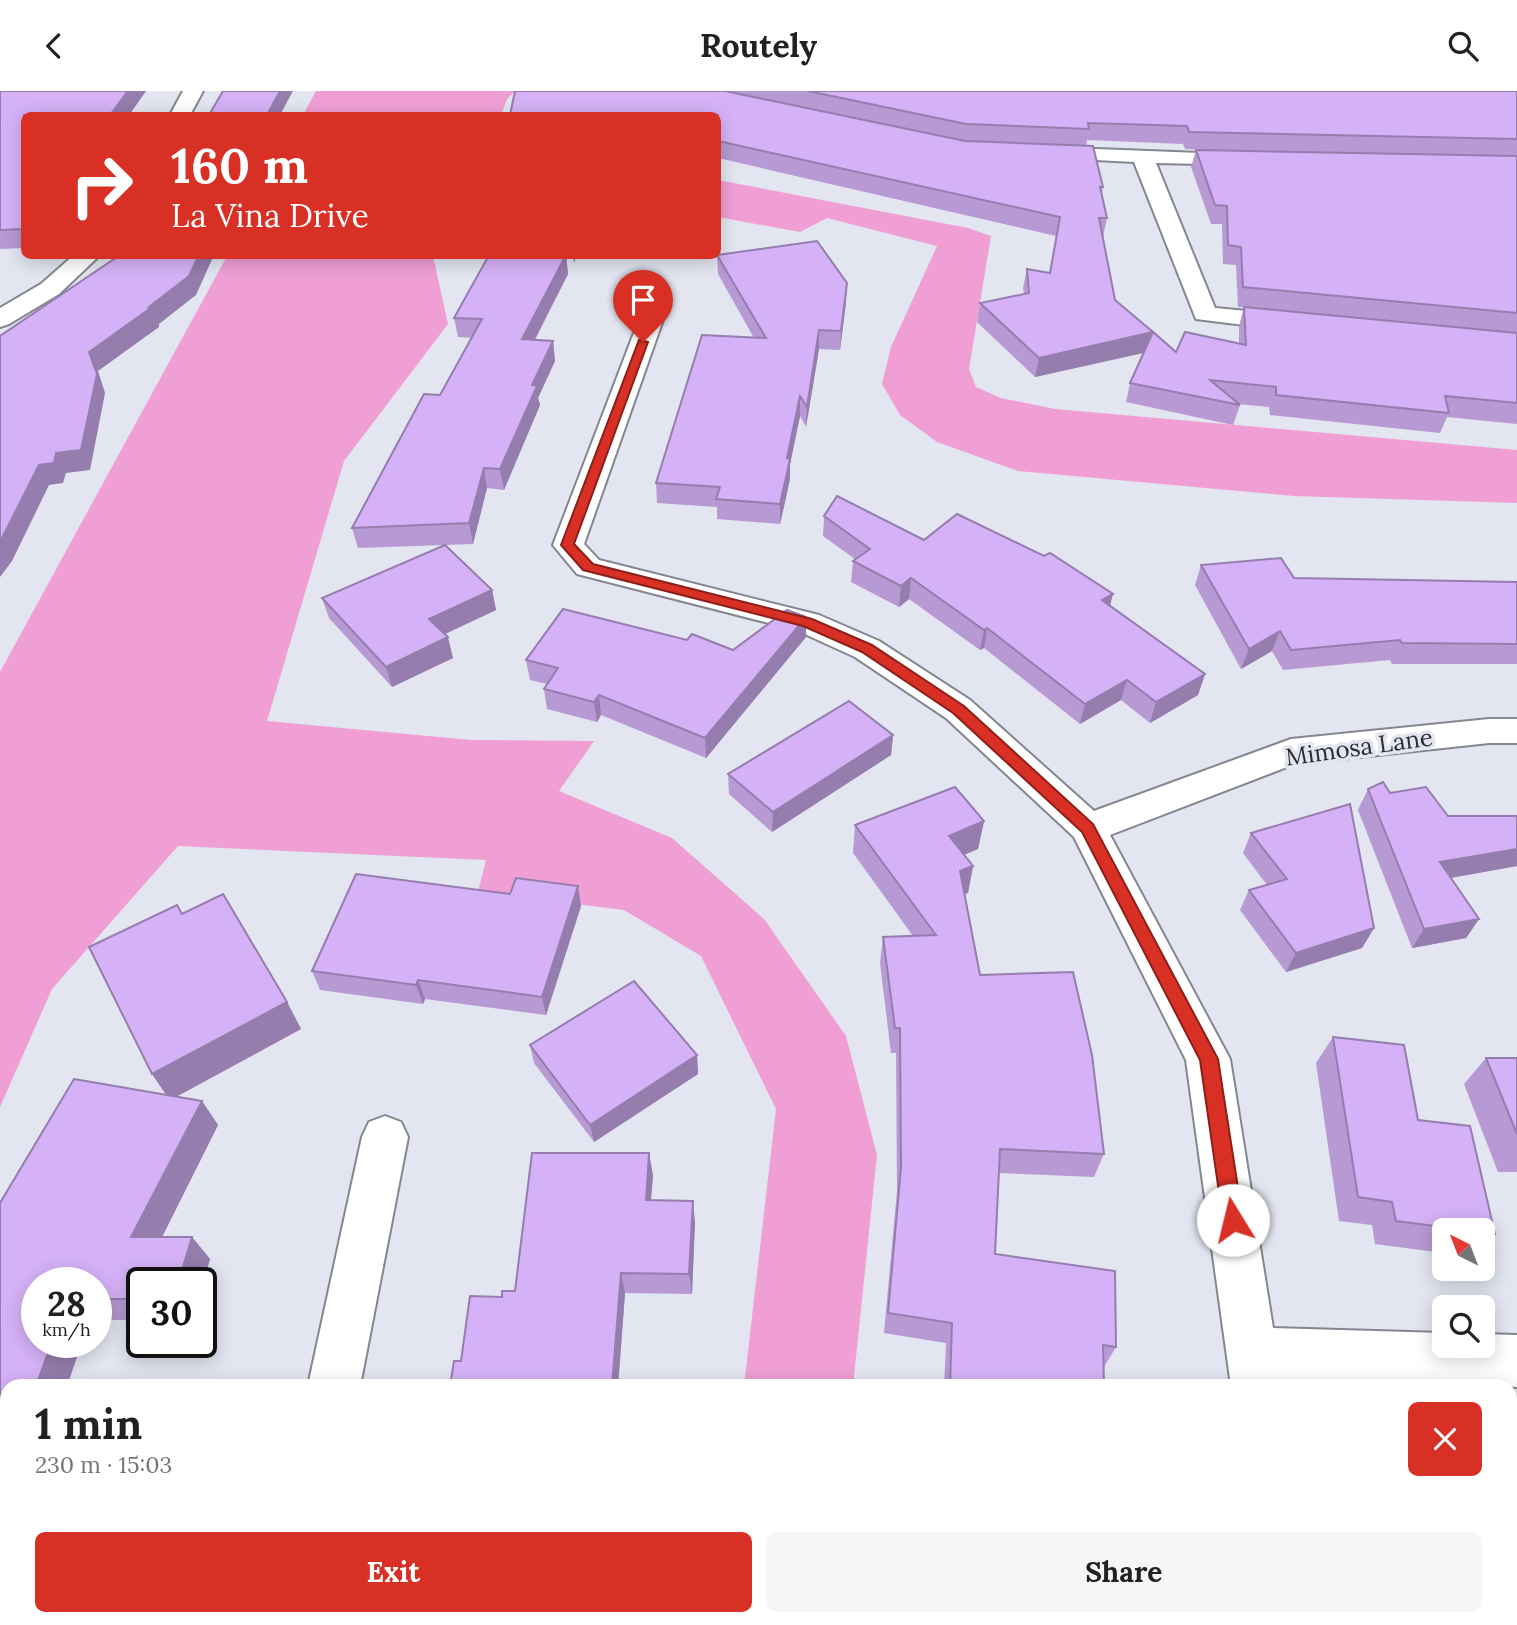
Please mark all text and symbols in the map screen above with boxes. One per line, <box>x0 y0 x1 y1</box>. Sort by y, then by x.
text: Routely <box>700 25 817 66</box>
icon: back <box>35 27 73 65</box>
icon: search <box>1444 27 1482 65</box>
text: 160 m <box>171 134 308 196</box>
icon: right <box>56 140 147 231</box>
text: La Vina Drive <box>171 195 369 236</box>
pin <box>613 270 673 342</box>
icon: arrive <box>624 281 662 319</box>
street label: Mimosa Lane <box>1283 721 1435 773</box>
position arrow <box>1196 1183 1270 1257</box>
north arrow <box>1432 1218 1494 1281</box>
map controls <box>1432 1218 1495 1358</box>
speed limit sign: 30 <box>126 1267 217 1358</box>
text: 28 <box>47 1281 86 1326</box>
button: search <box>1432 1295 1495 1358</box>
text: km/h <box>42 1318 91 1341</box>
text: 1 min <box>35 1397 142 1451</box>
button: close <box>1408 1402 1482 1476</box>
text: 230 m · 15:03 <box>35 1450 172 1479</box>
button: Exit <box>35 1532 752 1612</box>
button: Share <box>766 1532 1482 1612</box>

